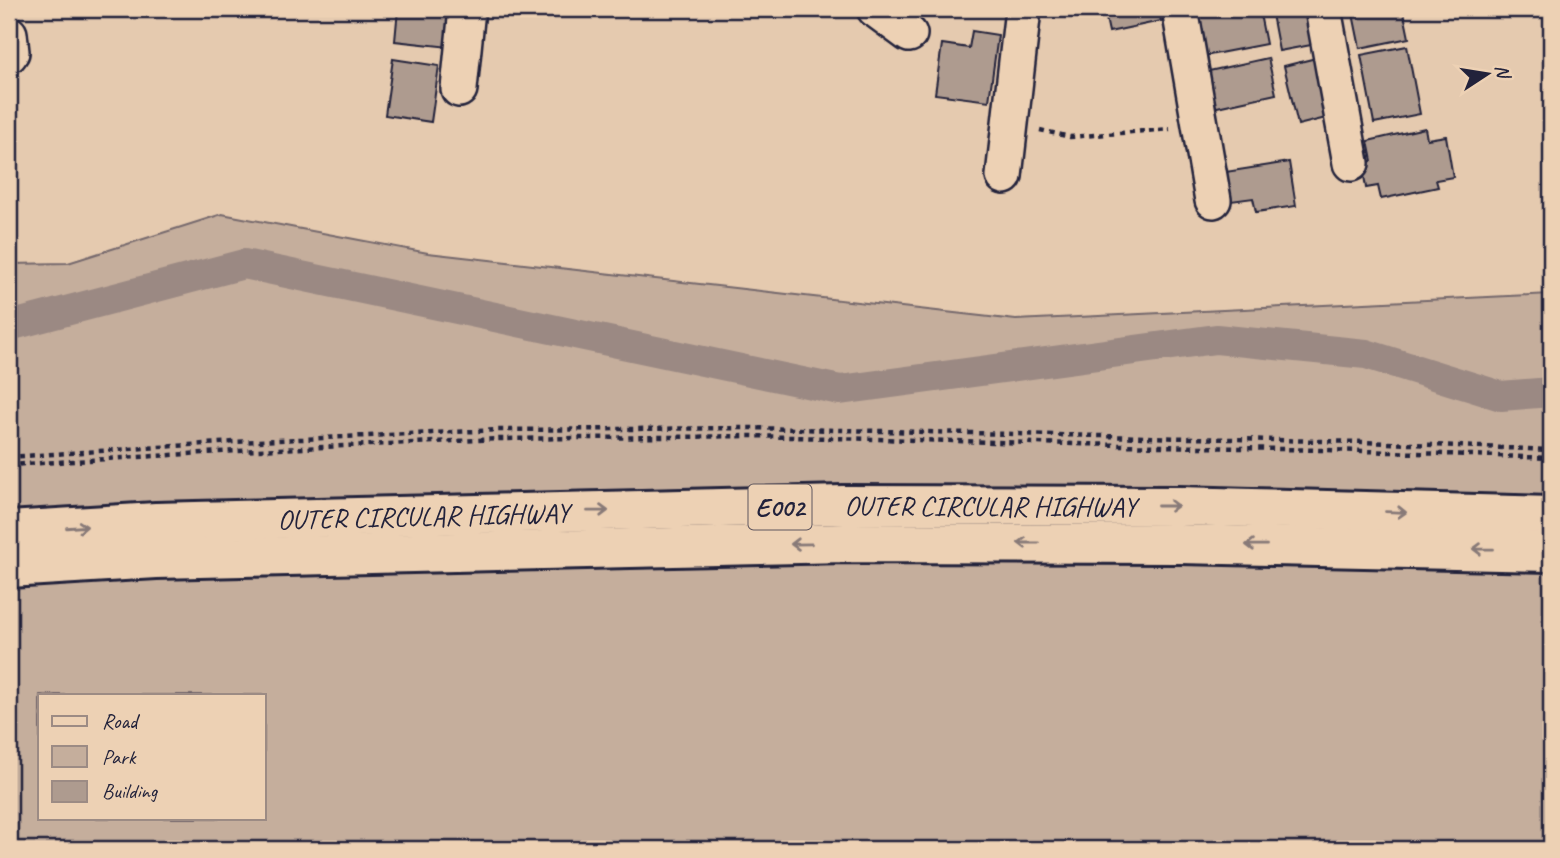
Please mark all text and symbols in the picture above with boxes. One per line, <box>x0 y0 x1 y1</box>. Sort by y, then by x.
north arrow <box>1452 38 1522 108</box>
text: N <box>1490 62 1516 82</box>
road number: E002 <box>748 485 812 530</box>
street label: OUTER CIRCULAR HIGHWAY <box>844 488 1141 523</box>
street label: OUTER CIRCULAR HIGHWAY <box>277 494 574 536</box>
one-way arrow <box>1157 499 1180 513</box>
one-way arrow <box>586 504 609 518</box>
one-way arrow <box>1384 505 1407 518</box>
one-way arrow <box>65 520 88 533</box>
one-way arrow <box>1017 536 1040 550</box>
one-way arrow <box>789 537 812 551</box>
one-way arrow <box>1244 538 1267 552</box>
one-way arrow <box>1472 543 1495 556</box>
legend <box>38 694 266 820</box>
text: Road <box>102 708 141 734</box>
text: Park <box>102 744 137 770</box>
text: Building <box>102 778 159 804</box>

